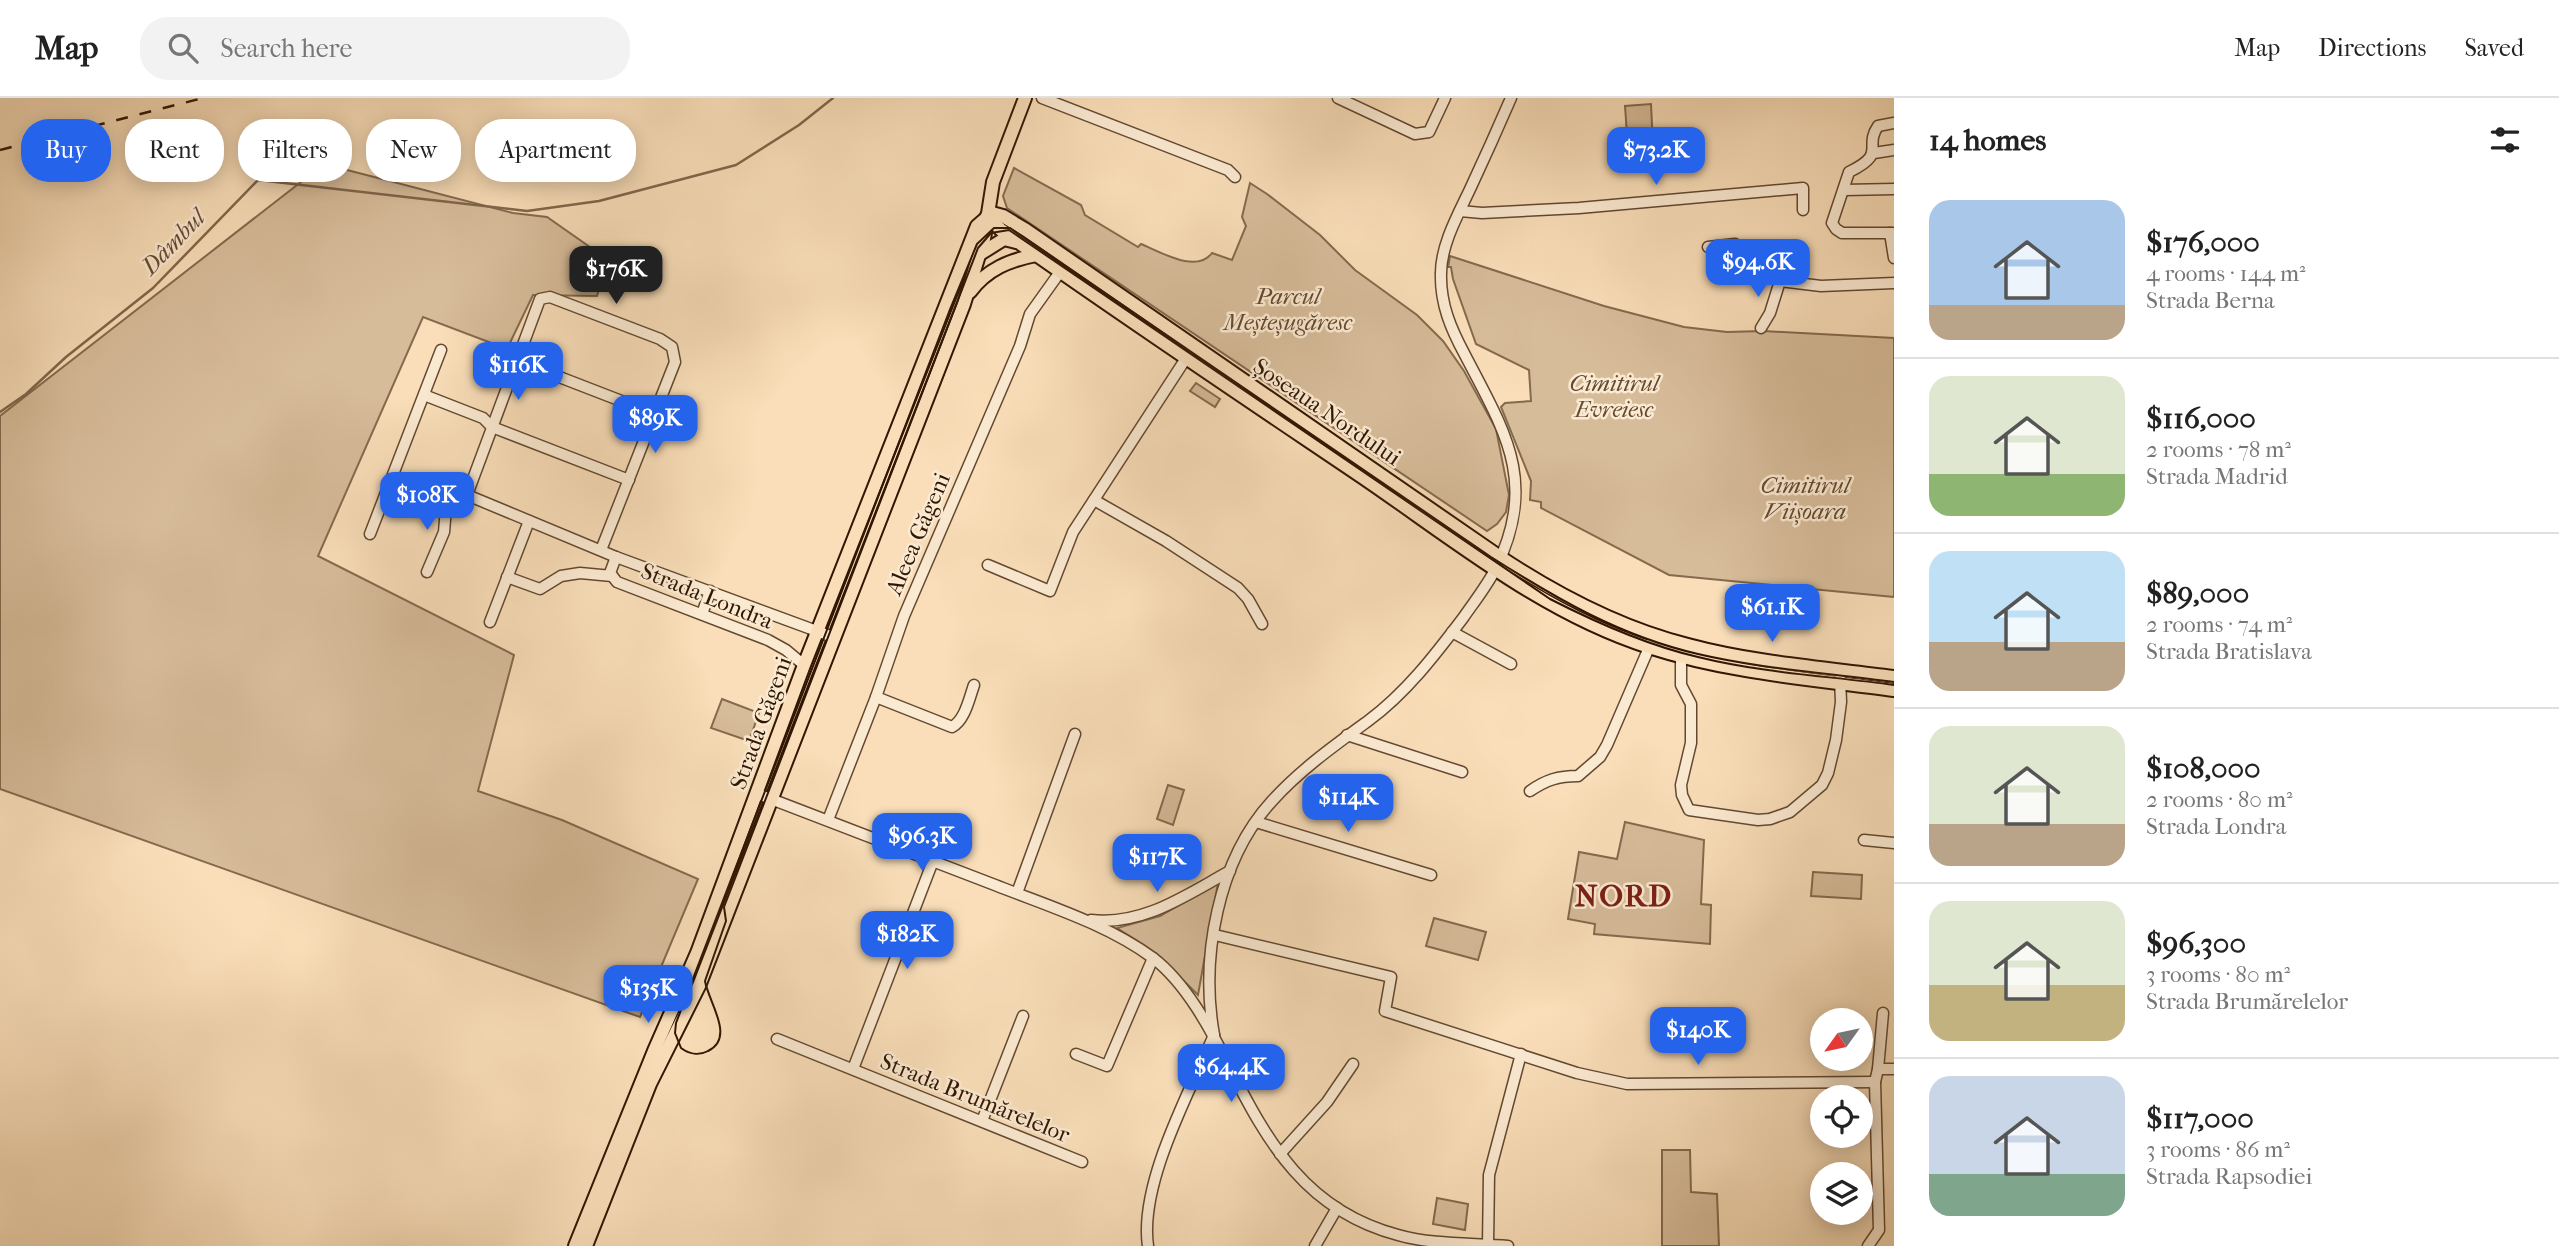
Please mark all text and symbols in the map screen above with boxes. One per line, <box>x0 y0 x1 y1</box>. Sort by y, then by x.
search box <box>140 17 630 80</box>
text: Map <box>35 29 98 68</box>
icon: search <box>164 29 202 67</box>
text: Search here <box>220 33 352 64</box>
text: Map <box>2234 34 2280 62</box>
text: Directions <box>2318 34 2426 62</box>
text: Saved <box>2464 34 2524 62</box>
chip: Buy <box>21 119 111 182</box>
chip: Rent <box>125 119 224 182</box>
chip: Filters <box>238 119 352 182</box>
chip: New <box>366 119 461 182</box>
chip: Apartment <box>475 119 636 182</box>
icon: filters <box>2486 121 2524 159</box>
text: 14 homes <box>1929 123 2046 158</box>
pin: $73.2K <box>1599 127 1713 187</box>
text: $73.2K <box>1623 136 1689 163</box>
water label: Dâmbul <box>134 202 213 282</box>
text: $176,000 <box>2146 225 2260 260</box>
icon: home <box>1985 228 2069 312</box>
pin: $94.6K <box>1701 240 1815 299</box>
pin: $176K <box>567 246 665 306</box>
text: $94.6K <box>1722 248 1794 275</box>
text: $176K <box>585 255 647 282</box>
text: 4 rooms · 144 m² <box>2146 260 2306 287</box>
park label: Parcul Meșteșugăresc <box>1222 283 1354 336</box>
text: Strada Berna <box>2146 287 2275 314</box>
pin: $116K <box>469 342 567 402</box>
text: $116K <box>489 351 547 378</box>
street label: Șoseaua Nordului <box>1248 353 1406 471</box>
park label: Cimitirul Evreiesc <box>1569 370 1661 423</box>
pin: $89K <box>614 396 696 455</box>
text: $116,000 <box>2146 401 2256 436</box>
text: $89K <box>629 404 682 431</box>
icon: home <box>1985 404 2069 488</box>
text: 2 rooms · 78 m² <box>2146 436 2291 463</box>
text: Strada Madrid <box>2146 463 2288 490</box>
street label: Aleea Găgeni <box>880 469 956 600</box>
pin: $108K <box>378 472 476 532</box>
park label: Cimitirul Viișoara <box>1760 472 1852 525</box>
text: $108K <box>396 481 458 508</box>
street label: Strada Londra <box>637 557 777 635</box>
text: $89,000 <box>2146 576 2249 611</box>
icon: home <box>1985 579 2069 663</box>
pin: $61.1K <box>1715 584 1829 644</box>
text: $61.1K <box>1741 593 1803 620</box>
text: 2 rooms · 74 m² <box>2146 611 2292 638</box>
text: Strada Bratislava <box>2146 638 2312 665</box>
street label: Strada Găgeni <box>724 653 798 793</box>
text: $108,000 <box>2146 751 2261 786</box>
icon: home <box>1985 754 2069 838</box>
pin: $114K <box>1299 774 1397 834</box>
text: $114K <box>1318 783 1378 810</box>
text: 2 rooms · 80 m² <box>2146 786 2293 813</box>
text: Strada Londra <box>2146 813 2286 840</box>
pin: $96.3K <box>865 814 979 873</box>
text: $96.3K <box>888 822 956 849</box>
pin: $117K <box>1108 834 1206 894</box>
text: $117K <box>1129 843 1185 870</box>
district label: NORD <box>1575 879 1673 914</box>
pin: $182K <box>858 912 956 971</box>
text: $182K <box>877 920 937 947</box>
text: $96,300 <box>2146 926 2246 961</box>
icon: home <box>1985 929 2069 1013</box>
text: 3 rooms · 80 m² <box>2146 961 2290 988</box>
pin: $135K <box>599 965 697 1025</box>
text: $135K <box>620 974 676 1001</box>
text: Strada Brumărelelor <box>2146 988 2348 1015</box>
pin: $140K <box>1649 1007 1747 1067</box>
north arrow <box>1810 1008 1872 1071</box>
map controls <box>1810 1008 1873 1225</box>
text: $140K <box>1666 1016 1730 1043</box>
pin: $64.4K <box>1174 1044 1288 1104</box>
street label: Strada Brumărelelor <box>876 1048 1074 1148</box>
text: $64.4K <box>1194 1053 1268 1080</box>
button: locate <box>1810 1085 1873 1148</box>
text: $117,000 <box>2146 1101 2254 1136</box>
icon: home <box>1985 1104 2069 1188</box>
text: 3 rooms · 86 m² <box>2146 1136 2290 1163</box>
button: layers <box>1810 1162 1873 1225</box>
text: Strada Rapsodiei <box>2146 1163 2312 1190</box>

